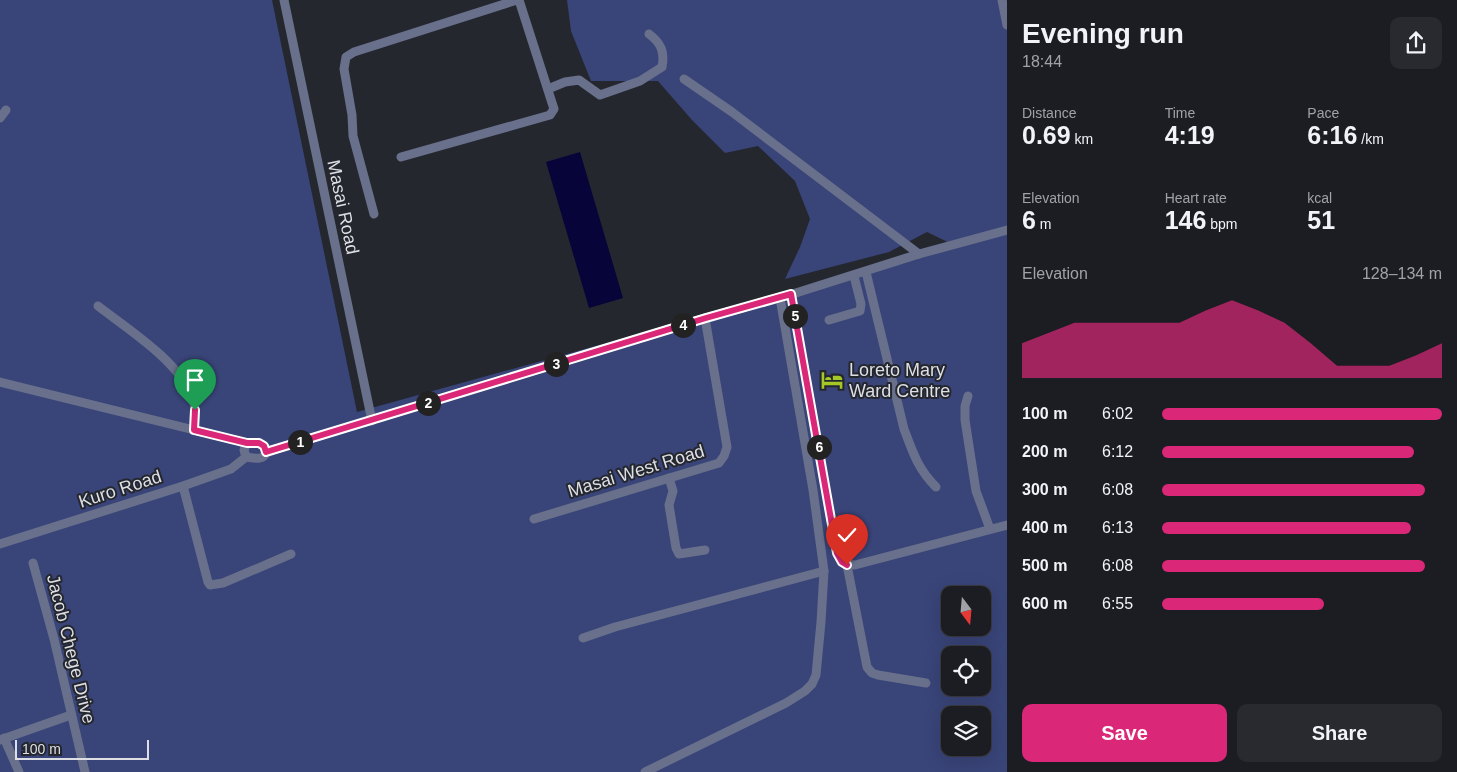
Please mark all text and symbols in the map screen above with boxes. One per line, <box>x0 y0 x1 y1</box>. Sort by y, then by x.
button: share <box>1390 17 1442 69</box>
text: Evening run <box>1022 18 1184 49</box>
text: 18:44 <box>1022 53 1062 70</box>
text: Distance <box>1022 105 1076 121</box>
text: Time <box>1165 105 1195 121</box>
text: Pace <box>1307 105 1339 121</box>
text: 0.69 <box>1022 121 1071 149</box>
text: 4:19 <box>1165 121 1215 149</box>
text: 6:16 <box>1307 121 1357 149</box>
text: km <box>1071 131 1093 147</box>
text: /km <box>1357 131 1384 147</box>
street label: Masai Road <box>323 158 363 256</box>
text: Elevation <box>1022 190 1080 206</box>
text: Heart rate <box>1165 190 1227 206</box>
text: kcal <box>1307 190 1332 206</box>
text: 6 <box>1022 206 1036 234</box>
text: 146 <box>1165 206 1206 234</box>
text: 51 <box>1307 206 1335 234</box>
text: m <box>1036 216 1051 232</box>
text: bpm <box>1206 216 1238 232</box>
text: Elevation <box>1022 265 1088 282</box>
text: 128–134 m <box>1362 265 1442 282</box>
pin: 5 <box>782 304 808 328</box>
text: 5 <box>792 308 799 324</box>
pin: 4 <box>670 312 696 338</box>
text: 4 <box>680 317 687 333</box>
pin: 3 <box>544 352 568 376</box>
text: 3 <box>553 356 560 372</box>
pin <box>174 359 216 410</box>
place label: Loreto Mary Ward Centre <box>849 360 950 401</box>
icon: arrive <box>181 366 209 394</box>
hotel icon: Loreto Mary Ward Centre <box>819 367 845 393</box>
pin: 2 <box>416 390 440 416</box>
text: 2 <box>425 395 432 411</box>
text: 100 m <box>1022 405 1067 422</box>
text: 6:02 <box>1102 405 1133 422</box>
pin: 1 <box>288 430 312 454</box>
text: 1 <box>297 434 304 450</box>
pin: 6 <box>806 434 832 460</box>
text: 6 <box>816 439 823 455</box>
street label: Masai West Road <box>565 441 707 501</box>
text: 200 m <box>1022 443 1067 460</box>
text: 6:12 <box>1102 443 1133 460</box>
street label: Kuro Road <box>76 466 164 512</box>
text: 300 m <box>1022 481 1067 498</box>
text: 6:08 <box>1102 481 1133 498</box>
pin <box>826 514 868 565</box>
text: 400 m <box>1022 519 1067 536</box>
text: 6:13 <box>1102 519 1133 536</box>
icon: check <box>833 521 861 549</box>
text: 500 m <box>1022 557 1067 574</box>
text: 6:08 <box>1102 557 1133 574</box>
street label: Jacob Chege Drive <box>43 572 99 726</box>
north arrow <box>941 586 991 636</box>
map controls <box>941 586 991 756</box>
text: 600 m <box>1022 595 1067 612</box>
text: 6:55 <box>1102 595 1133 612</box>
button: locate <box>941 646 991 696</box>
button: Save <box>1022 704 1227 762</box>
button: Share <box>1237 704 1442 762</box>
button: layers <box>941 706 991 756</box>
scale bar <box>15 737 149 760</box>
text: 100 m <box>22 741 61 757</box>

